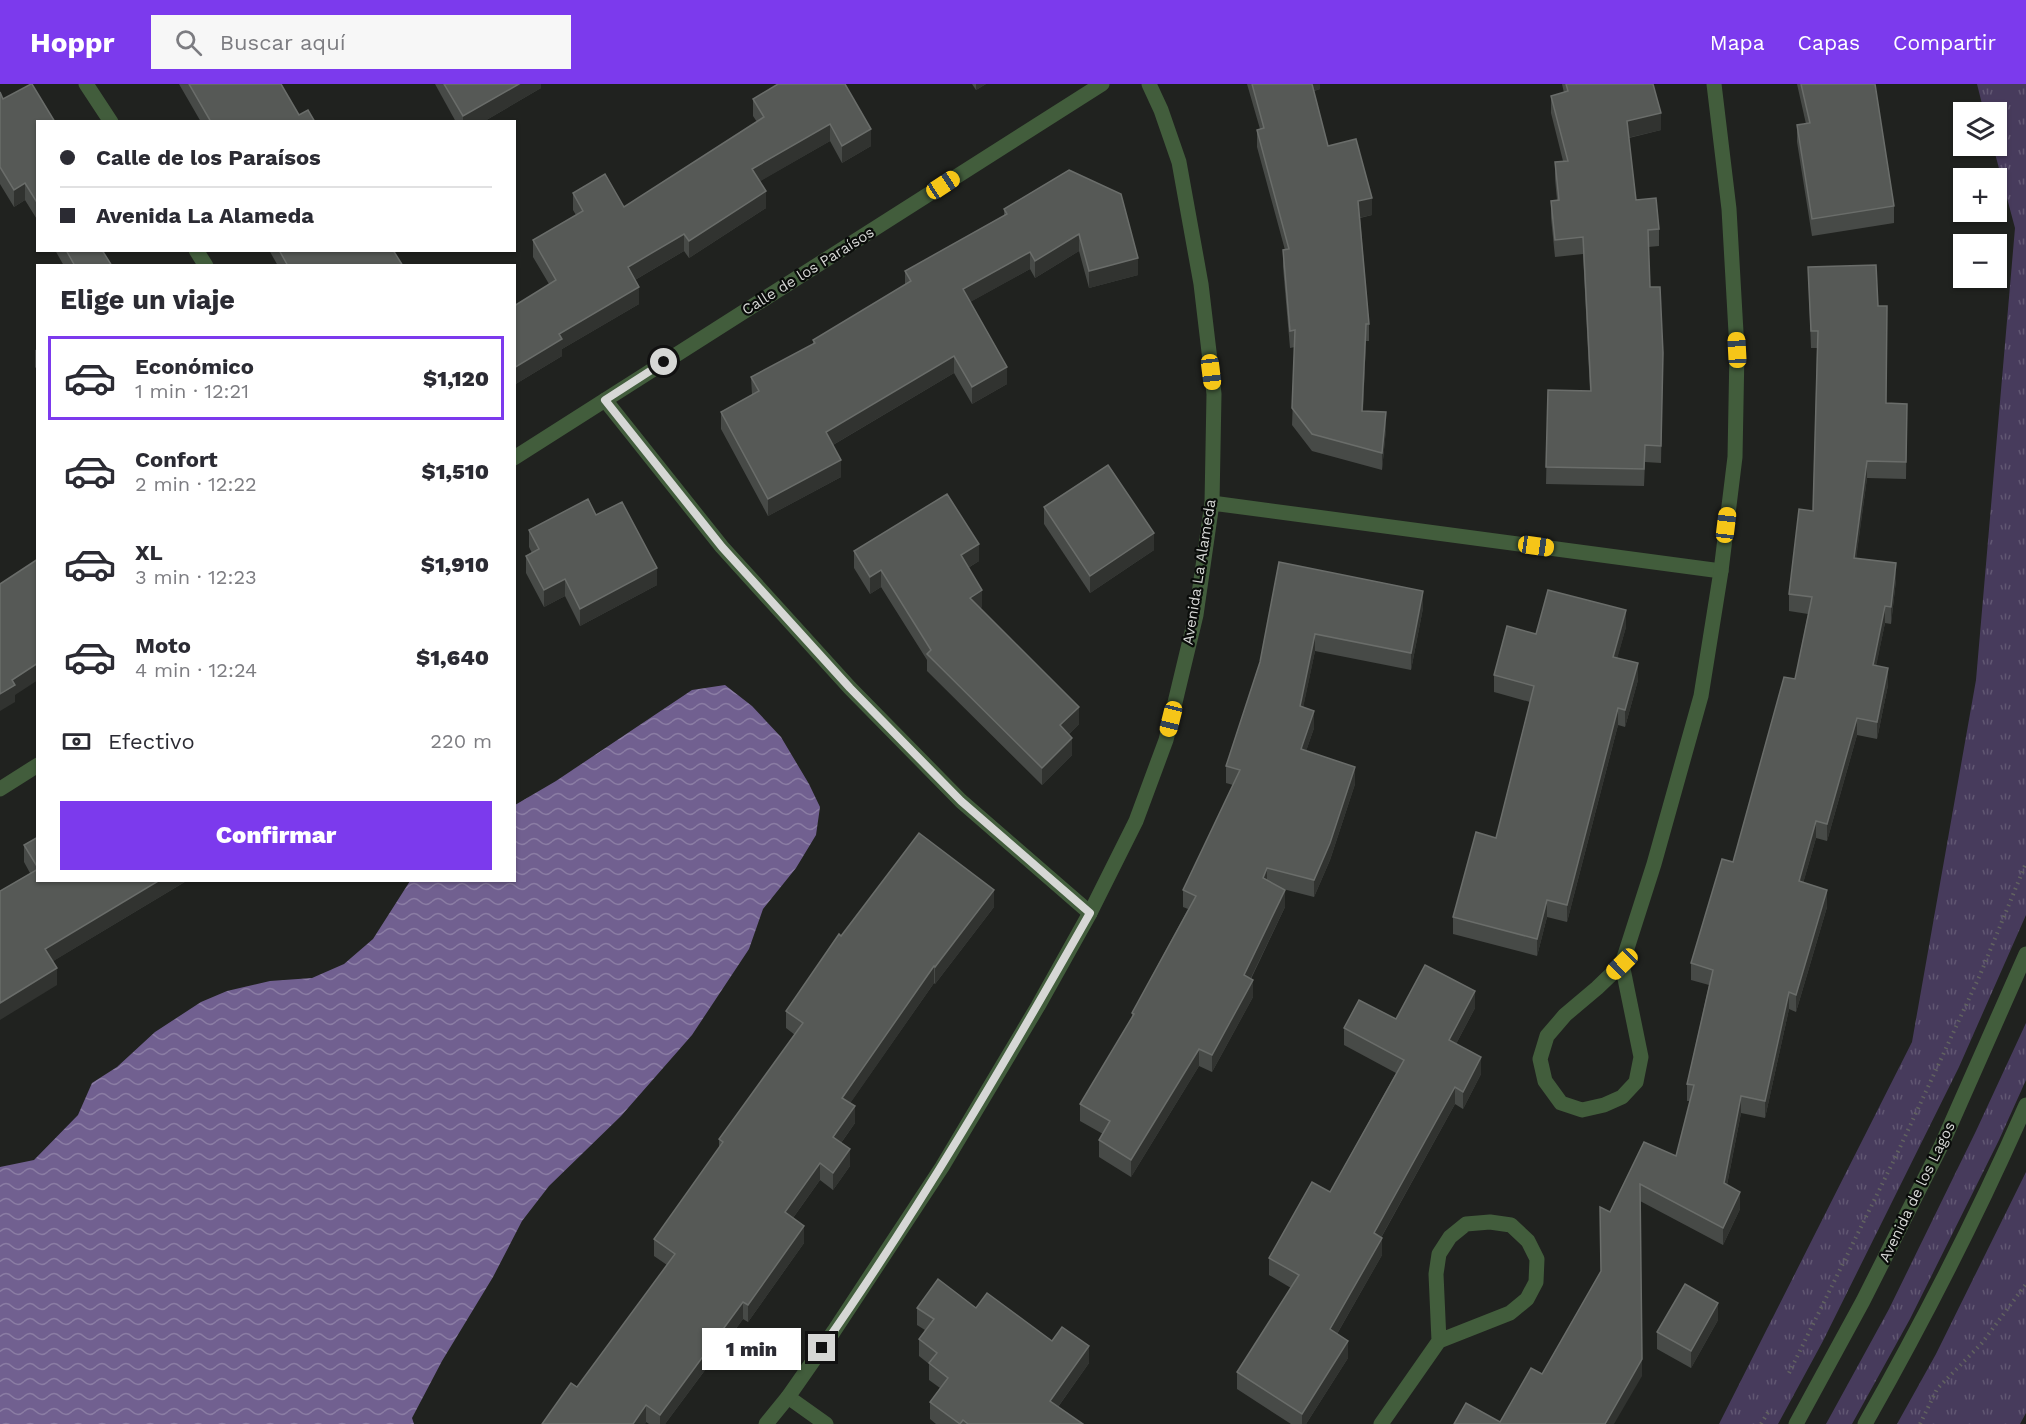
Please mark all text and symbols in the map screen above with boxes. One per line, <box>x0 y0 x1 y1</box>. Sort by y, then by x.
search box <box>151 15 571 69</box>
text: Hoppr <box>30 26 115 59</box>
icon: search <box>172 26 205 59</box>
text: Buscar aquí <box>220 30 346 55</box>
text: Mapa <box>1710 30 1765 55</box>
text: Capas <box>1798 30 1860 55</box>
text: Compartir <box>1893 30 1996 55</box>
map controls <box>1953 102 2007 288</box>
button: layers <box>1953 102 2007 156</box>
text: Calle de los Paraísos <box>96 145 321 170</box>
car <box>923 168 963 202</box>
button: + <box>1953 168 2007 222</box>
text: Avenida La Alameda <box>96 203 314 228</box>
street label: Calle de los Paraísos <box>739 223 877 319</box>
button: − <box>1953 234 2007 288</box>
text: Elige un viaje <box>60 284 235 316</box>
car <box>1727 332 1747 368</box>
route start <box>650 348 677 375</box>
icon: car <box>63 351 117 405</box>
car <box>1200 353 1222 391</box>
text: Económico <box>135 354 254 379</box>
text: $1,120 <box>423 366 489 391</box>
text: 1 min · 12:21 <box>135 379 249 403</box>
icon: car <box>63 444 117 498</box>
text: Confort <box>135 447 218 472</box>
text: $1,510 <box>421 459 489 484</box>
text: 2 min · 12:22 <box>135 472 257 496</box>
street label: Avenida La Alameda <box>1179 497 1219 646</box>
car <box>1715 506 1737 544</box>
car <box>1517 535 1555 557</box>
icon: car <box>63 537 117 591</box>
text: XL <box>135 540 163 565</box>
text: $1,910 <box>421 552 489 577</box>
text: 3 min · 12:23 <box>135 565 257 589</box>
icon: car <box>63 630 117 684</box>
text: Moto <box>135 633 191 658</box>
text: $1,640 <box>416 645 489 670</box>
text: 4 min · 12:24 <box>135 658 257 682</box>
car <box>1158 699 1184 739</box>
icon: cash <box>60 725 93 758</box>
text: Efectivo <box>108 729 195 754</box>
text: 220 m <box>430 729 492 753</box>
button: Confirmar <box>60 801 492 870</box>
car <box>1603 945 1641 983</box>
street label: Avenida de los Lagos <box>1875 1119 1959 1265</box>
callout: 1 min <box>702 1327 801 1369</box>
route end <box>808 1334 835 1361</box>
text: 1 min <box>726 1337 777 1361</box>

